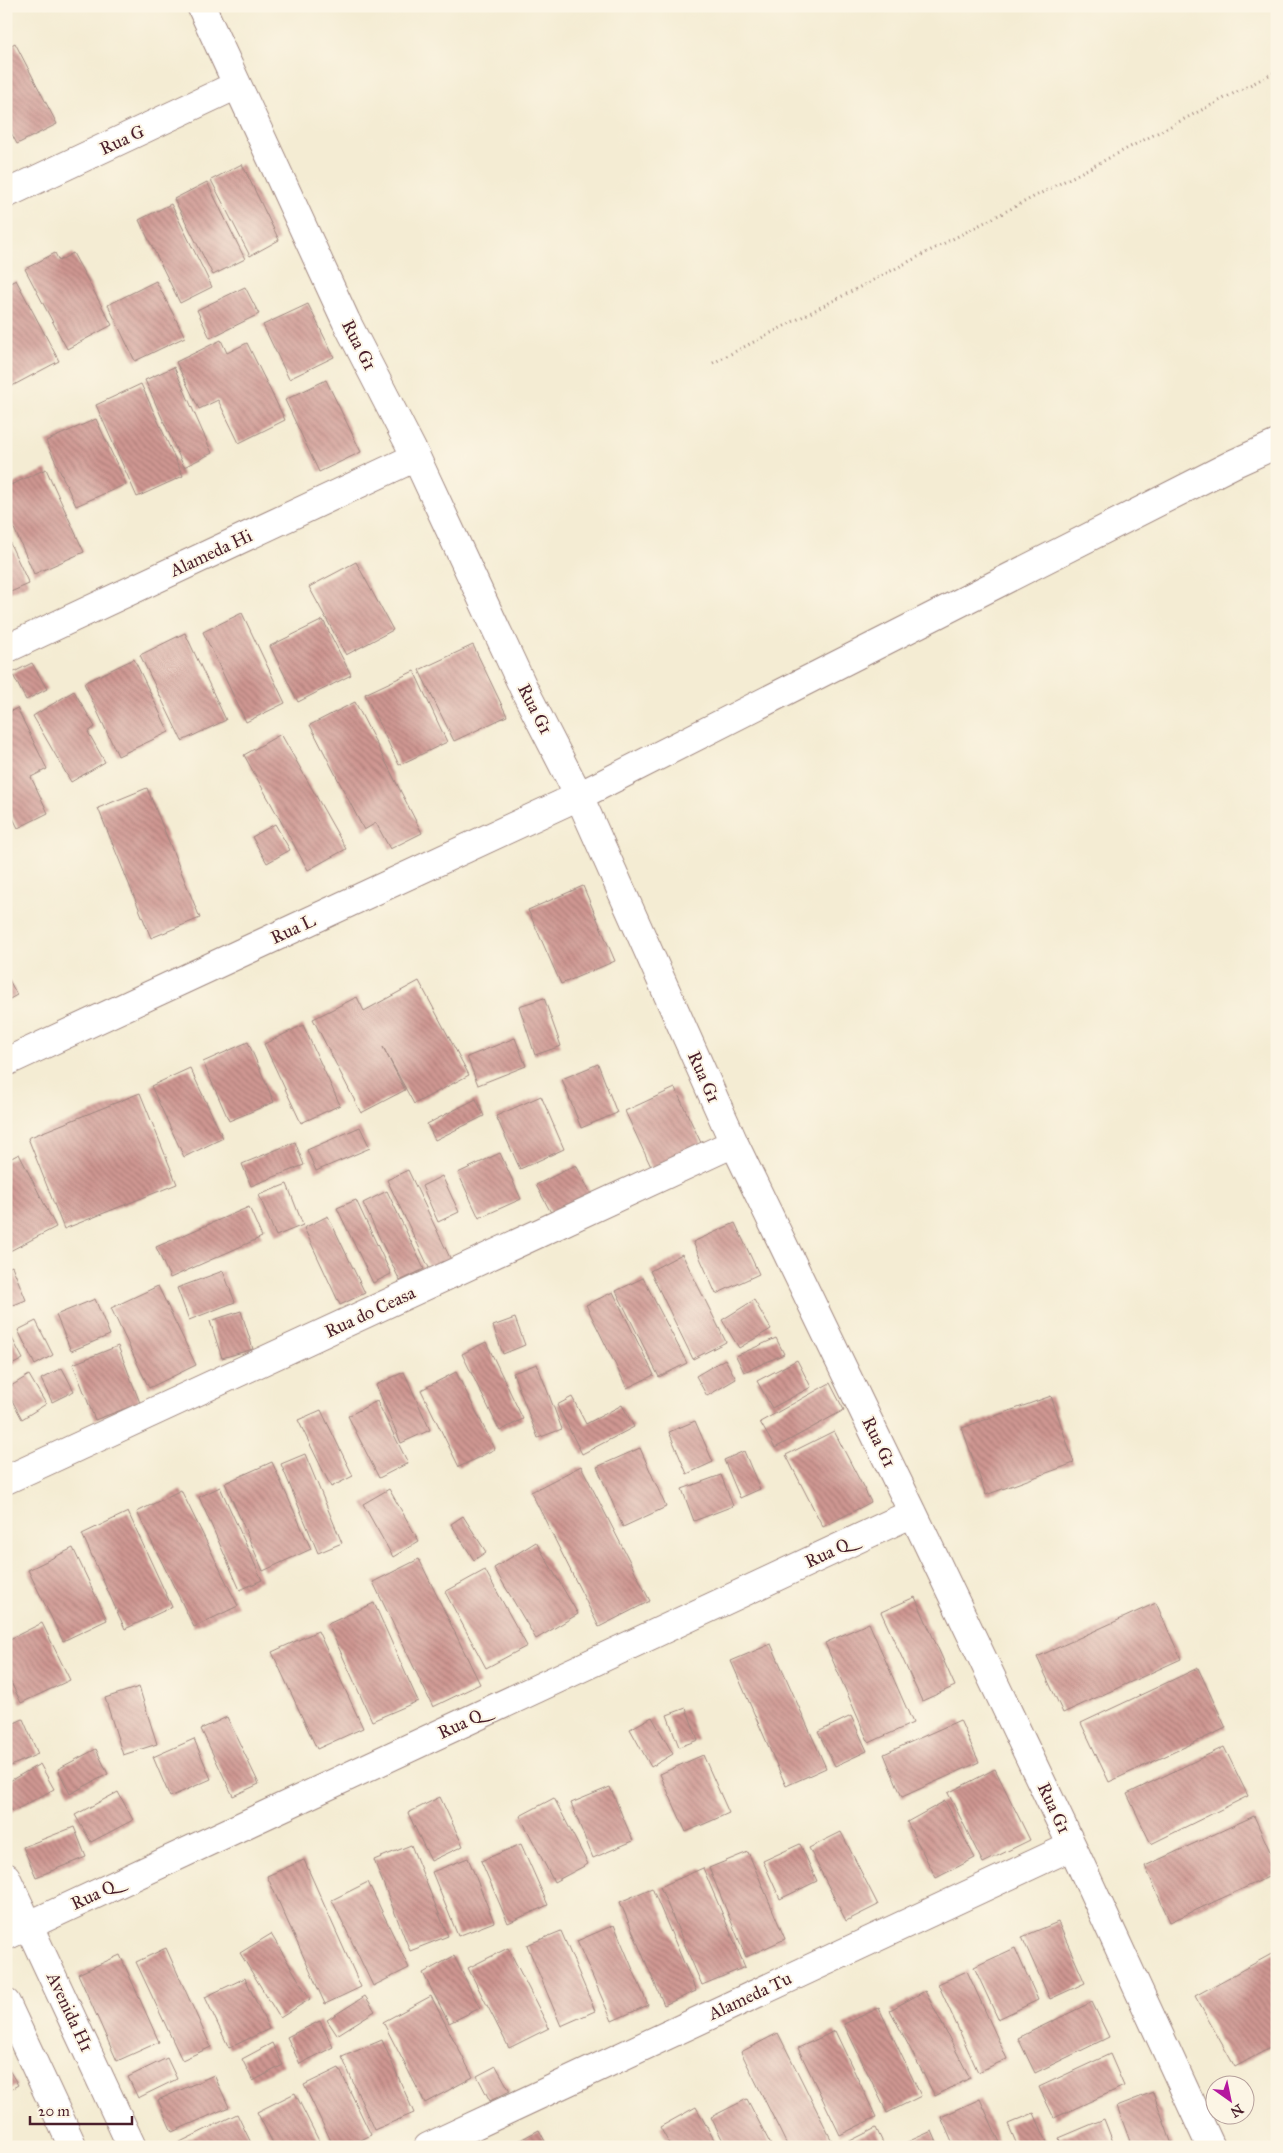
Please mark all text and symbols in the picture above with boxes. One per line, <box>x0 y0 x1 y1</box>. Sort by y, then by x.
street label: Rua G <box>96 120 148 160</box>
street label: Rua G1 <box>337 316 381 374</box>
street label: Alameda Hi <box>165 524 256 582</box>
street label: Rua G1 <box>513 680 557 738</box>
street label: Rua L <box>267 909 320 949</box>
street label: Rua G1 <box>683 1048 725 1106</box>
street label: Rua do Ceasa <box>321 1281 419 1343</box>
street label: Rua G1 <box>857 1413 901 1471</box>
street label: Rua Q <box>801 1528 864 1573</box>
street label: Rua Q <box>434 1699 497 1744</box>
street label: Rua G1 <box>1033 1779 1075 1837</box>
street label: Rua Q <box>67 1870 130 1915</box>
street label: Alameda Tu <box>704 1967 795 2025</box>
street label: Avenida H1 <box>42 1968 98 2055</box>
north arrow <box>1206 2076 1256 2126</box>
scale bar <box>30 2093 132 2125</box>
text: N <box>1227 2100 1246 2121</box>
text: 20 m <box>38 2102 70 2120</box>

